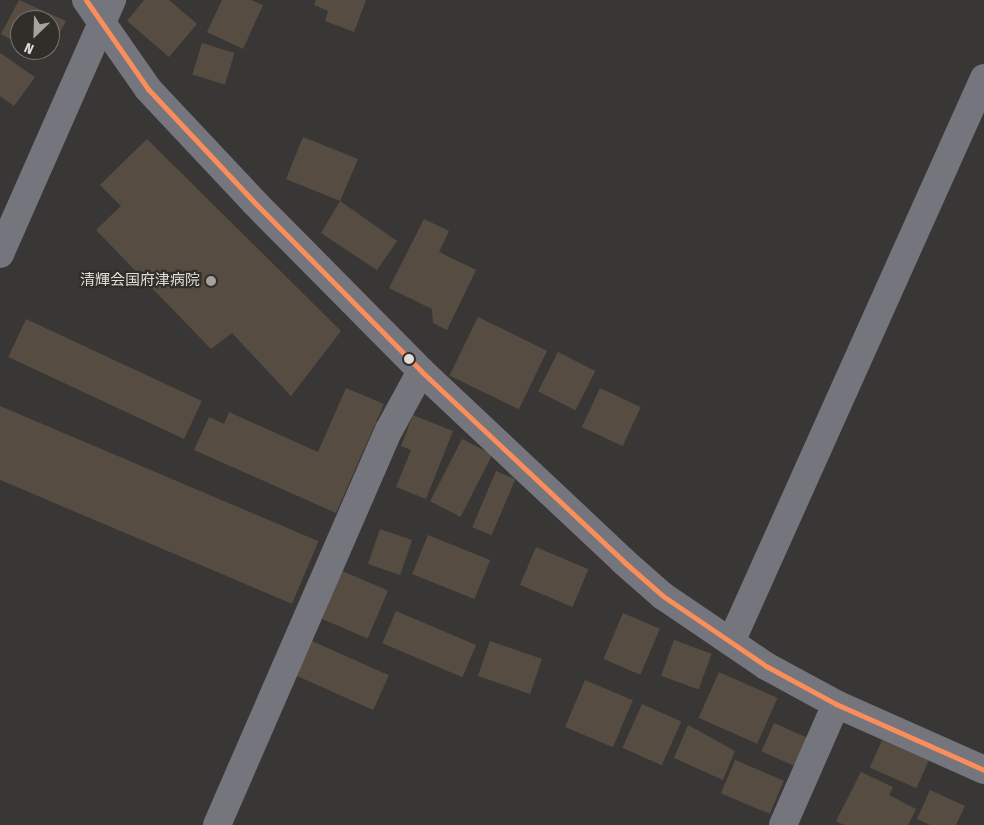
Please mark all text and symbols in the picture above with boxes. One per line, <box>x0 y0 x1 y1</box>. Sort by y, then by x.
north arrow <box>10 10 60 60</box>
text: N <box>22 39 36 58</box>
place label: 清輝会国府津病院 <box>80 272 200 290</box>
marker: 清輝会国府津病院 <box>204 274 218 288</box>
unlabelled marker <box>404 354 414 364</box>

